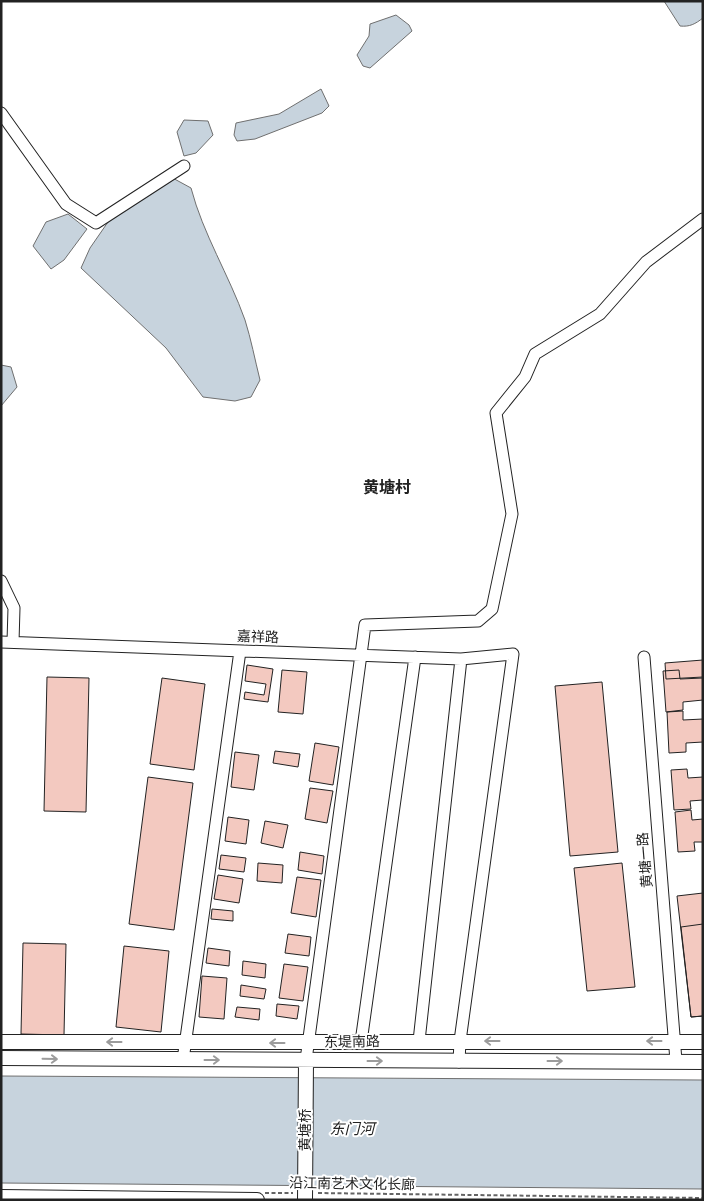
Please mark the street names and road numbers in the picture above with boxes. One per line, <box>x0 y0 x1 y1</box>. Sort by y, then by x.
street label: 嘉祥路 <box>237 628 279 646</box>
street label: 黄塘一路 <box>634 831 656 889</box>
street label: 东堤南路 <box>324 1033 380 1051</box>
street label: 黄塘桥 <box>297 1109 314 1151</box>
street label: 沿江南艺术文化长廊 <box>289 1174 415 1194</box>

